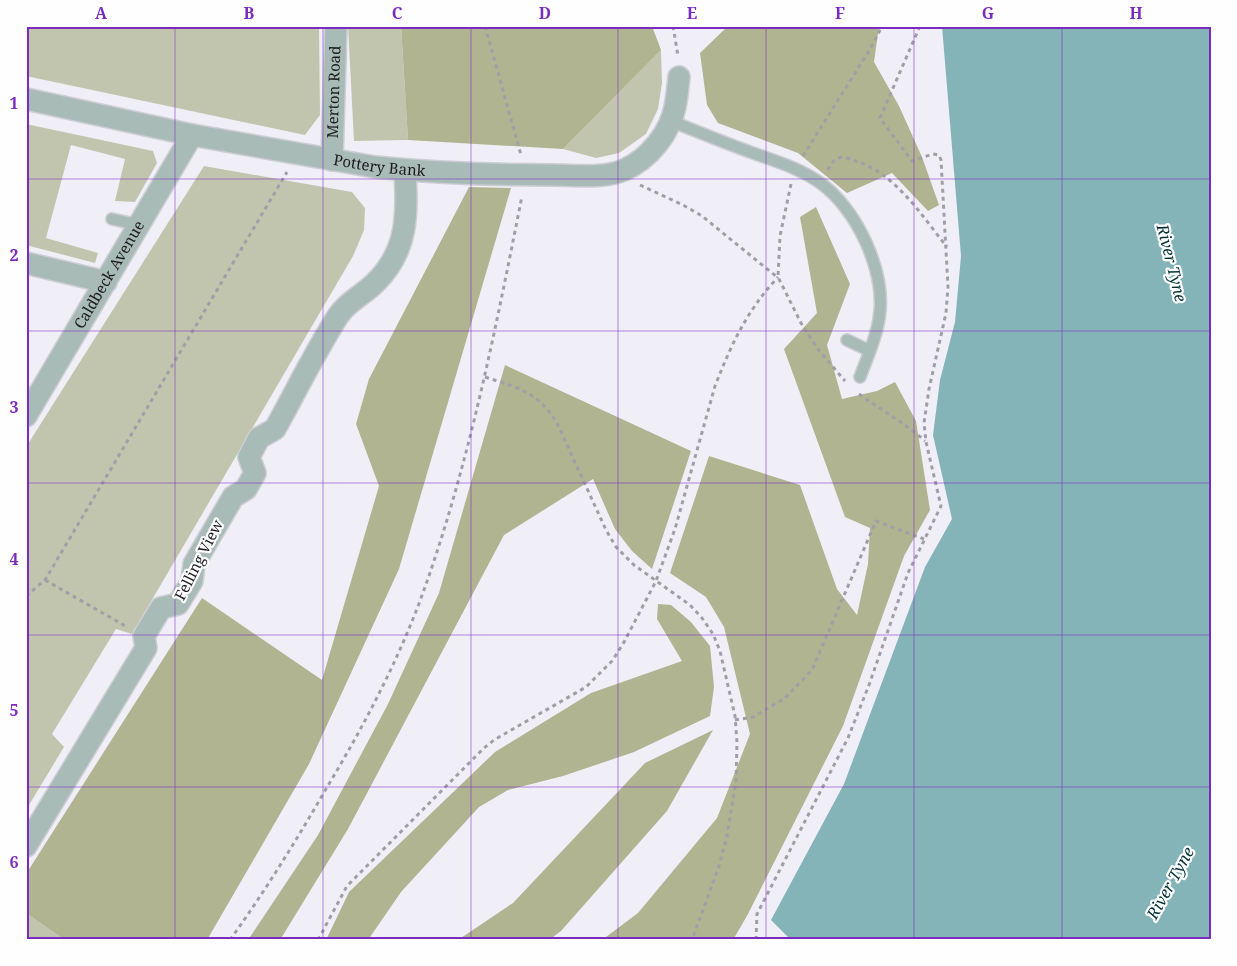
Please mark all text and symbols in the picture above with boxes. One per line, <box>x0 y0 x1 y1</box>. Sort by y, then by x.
text: A <box>95 2 108 24</box>
text: B <box>244 2 255 24</box>
text: C <box>392 2 403 24</box>
text: D <box>539 2 551 24</box>
text: E <box>687 2 697 24</box>
text: F <box>835 2 845 24</box>
text: G <box>982 2 994 24</box>
text: H <box>1129 2 1143 24</box>
street label: Merton Road <box>322 45 344 139</box>
text: 1 <box>9 92 19 114</box>
street label: Pottery Bank <box>332 149 426 180</box>
street label: Caldbeck Avenue <box>69 216 148 332</box>
water label: River Tyne <box>1151 221 1192 304</box>
text: 2 <box>9 244 19 266</box>
text: 3 <box>9 396 19 418</box>
street label: Felling View <box>169 516 227 603</box>
text: 4 <box>9 548 19 570</box>
text: 5 <box>9 699 19 721</box>
water label: River Tyne <box>1141 843 1199 924</box>
text: 6 <box>9 851 19 873</box>

